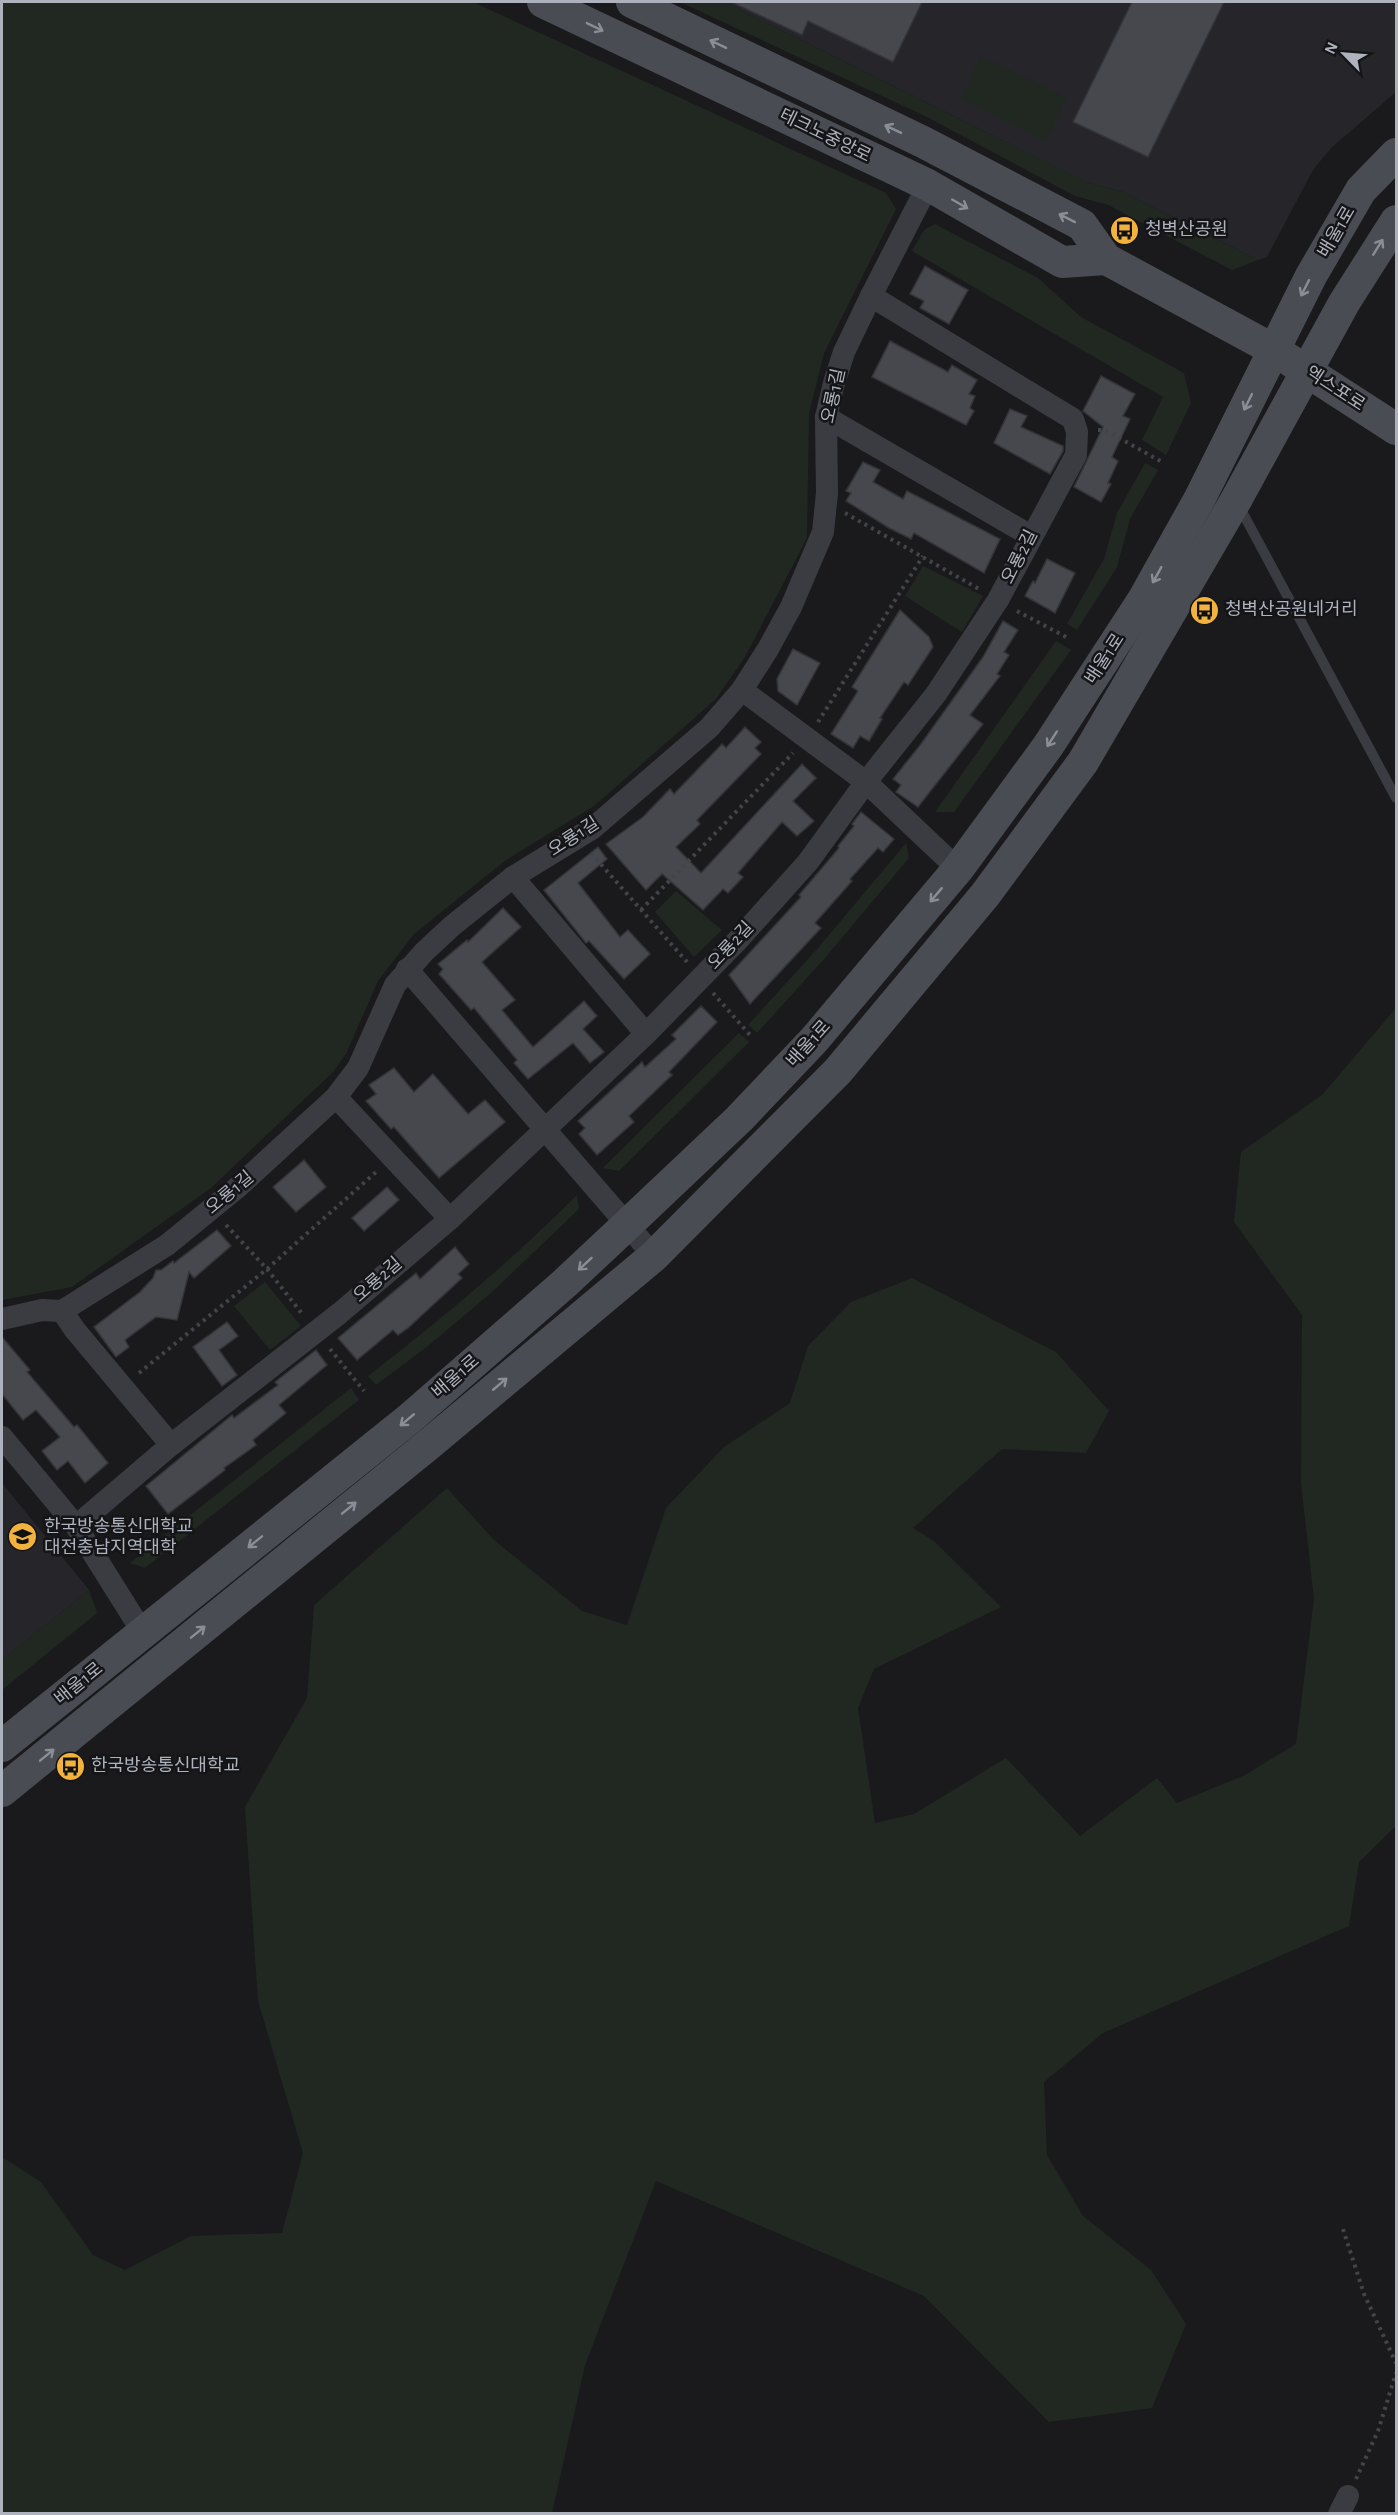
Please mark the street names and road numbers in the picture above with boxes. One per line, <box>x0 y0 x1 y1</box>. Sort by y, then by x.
street label: 테크노중앙로 <box>776 104 874 166</box>
street label: 배울1로 <box>1314 203 1359 261</box>
street label: 엑스포로 <box>1302 363 1368 415</box>
street label: 오룡1길 <box>818 367 849 425</box>
street label: 오룡2길 <box>998 527 1041 587</box>
street label: 배울1로 <box>1081 630 1128 687</box>
street label: 오룡1길 <box>545 813 602 860</box>
street label: 오룡2길 <box>704 918 757 973</box>
street label: 배울1로 <box>783 1017 834 1071</box>
street label: 오룡1길 <box>202 1167 257 1218</box>
street label: 오룡2길 <box>350 1253 406 1306</box>
street label: 배울1로 <box>428 1351 483 1402</box>
street label: 배울1로 <box>51 1659 106 1709</box>

